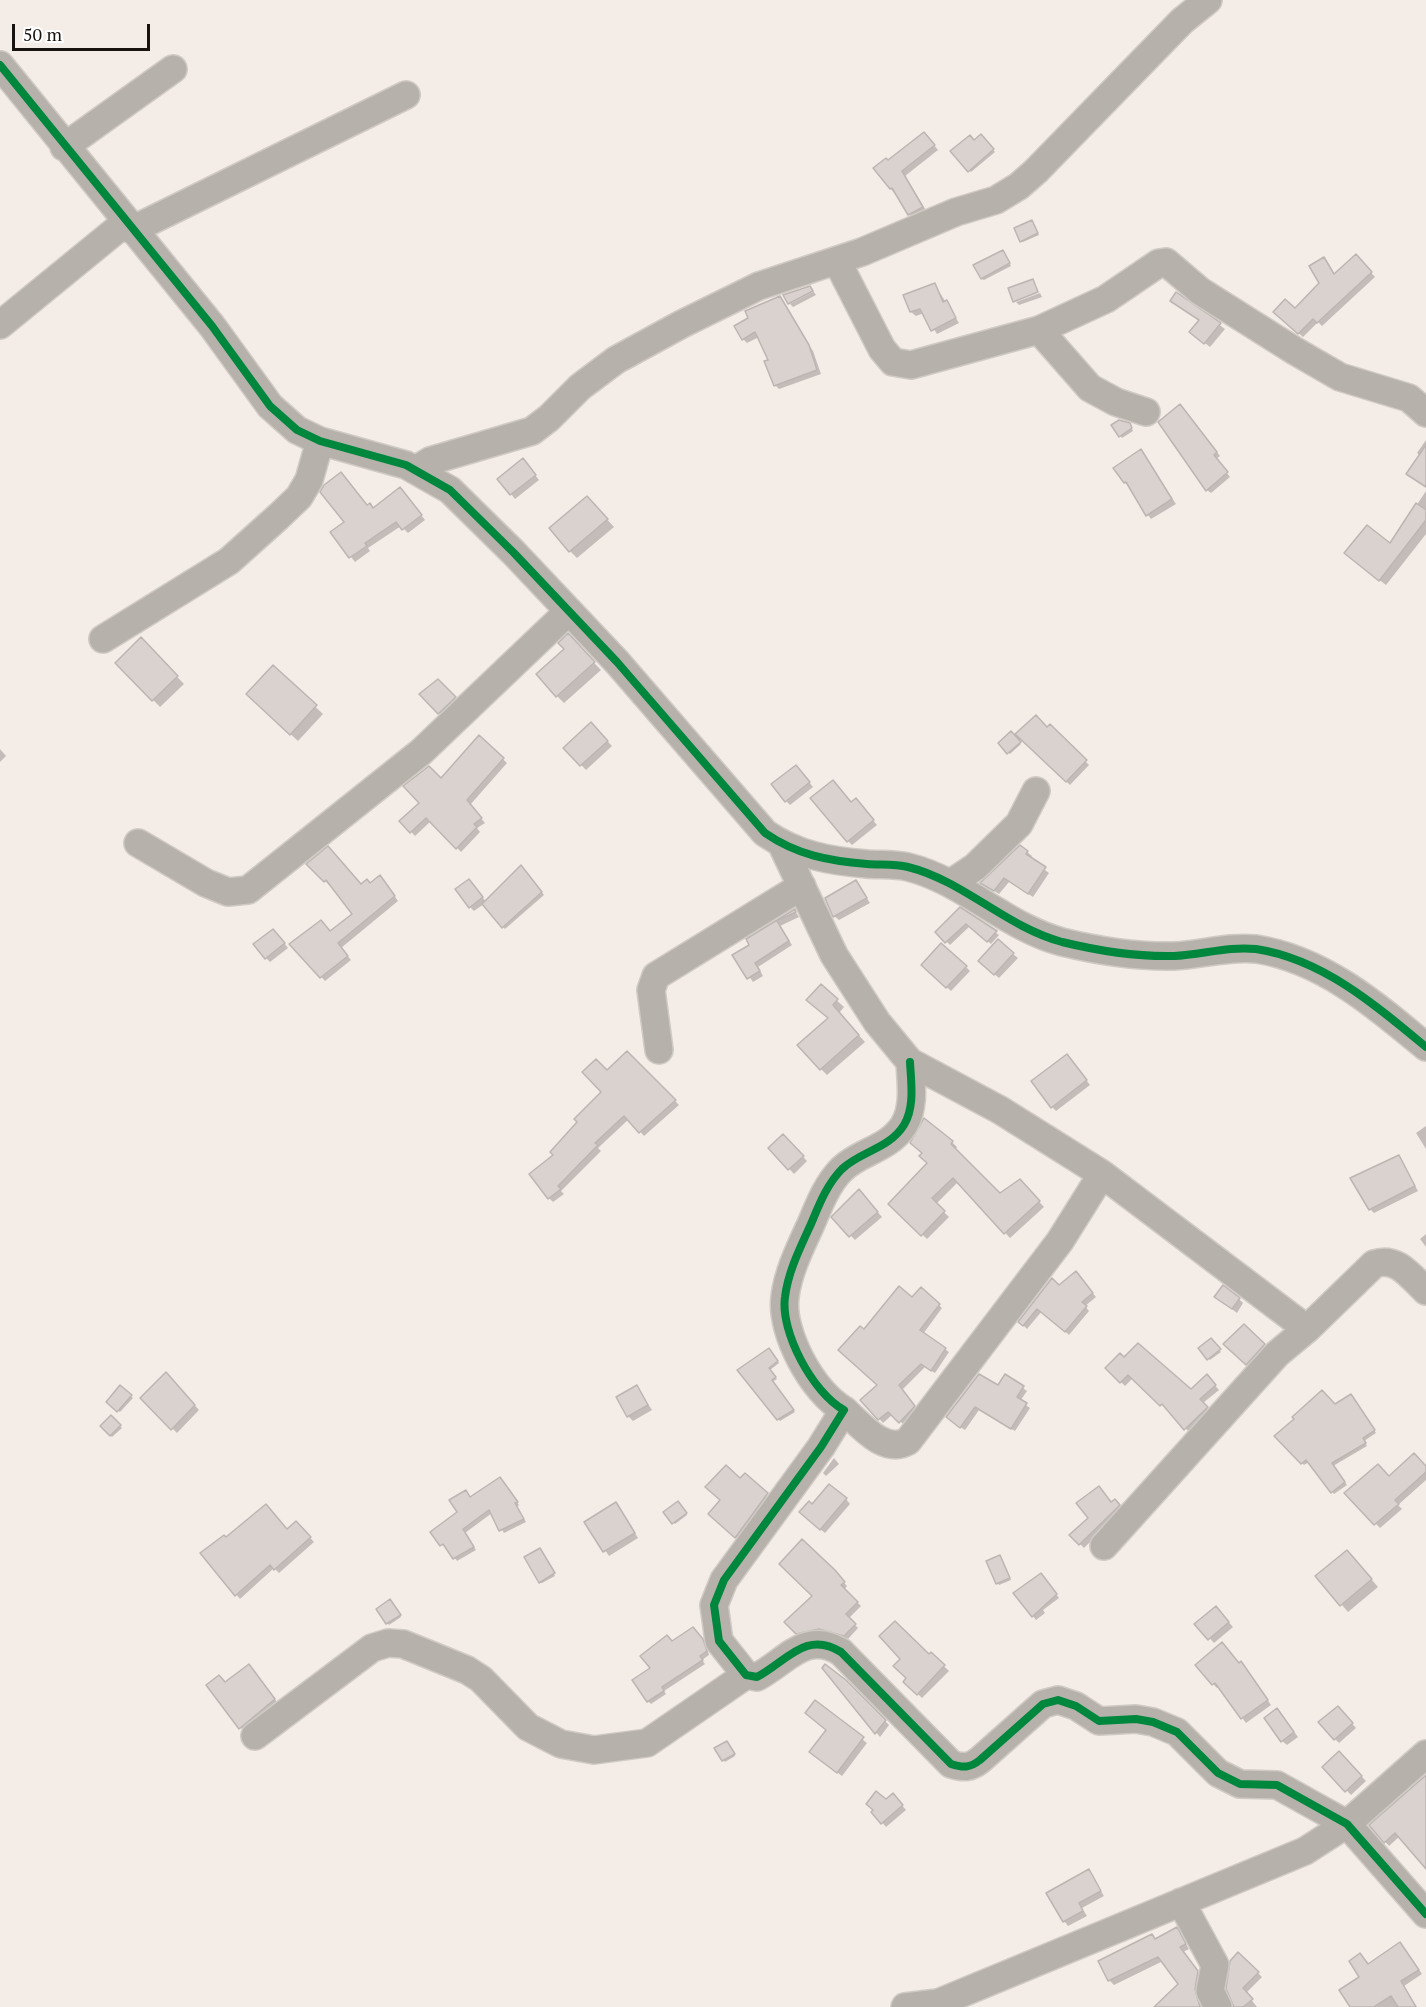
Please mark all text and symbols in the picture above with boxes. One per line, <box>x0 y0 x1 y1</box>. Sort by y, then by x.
scale bar <box>15 12 153 50</box>
text: 50 m <box>23 22 62 46</box>

